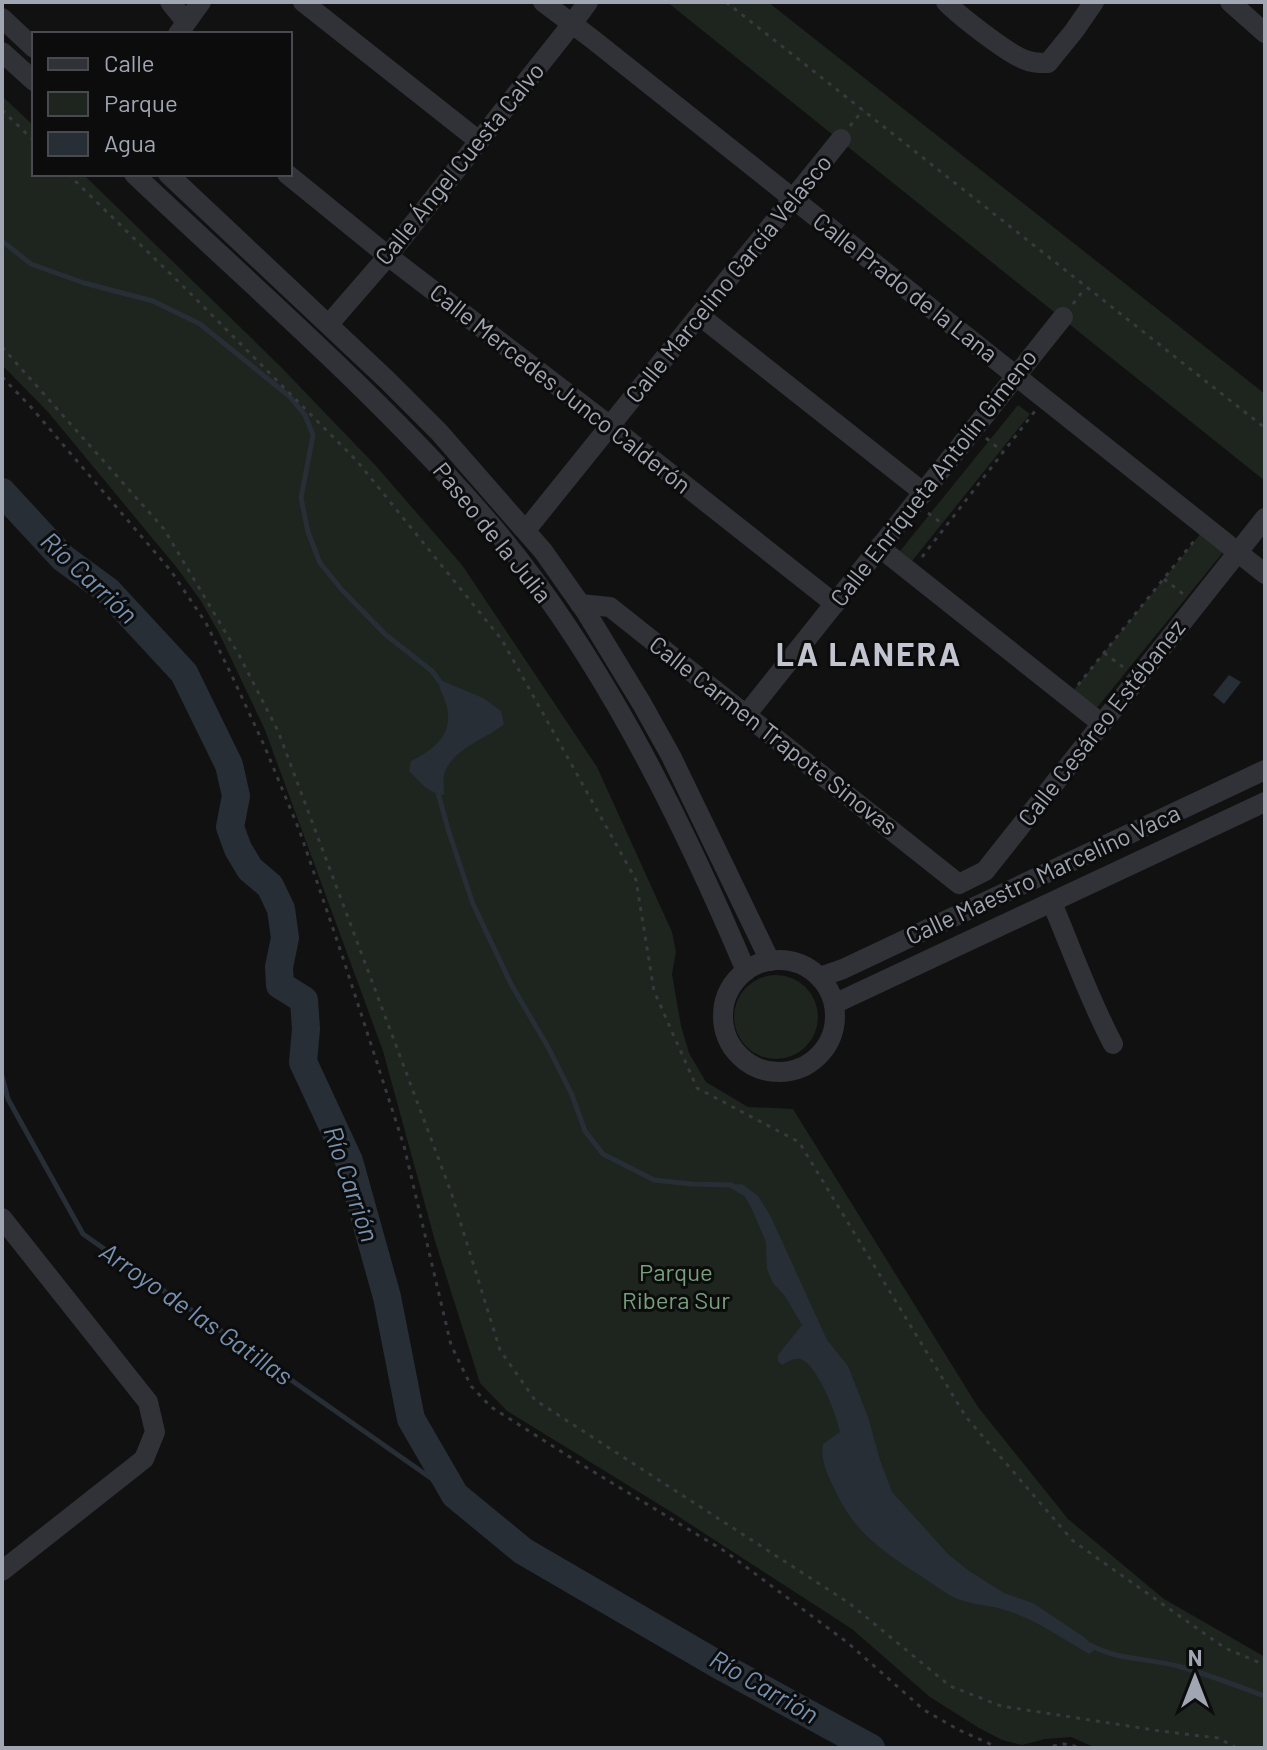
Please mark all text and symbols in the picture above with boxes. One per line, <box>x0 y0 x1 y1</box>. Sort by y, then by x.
legend <box>32 32 292 176</box>
text: Calle <box>104 48 155 77</box>
street label: Calle Ángel Cuesta Calvo <box>368 56 550 270</box>
text: Parque <box>104 88 178 117</box>
text: Agua <box>104 128 156 157</box>
street label: Calle Marcelino García Velasco <box>619 148 837 408</box>
street label: Calle Prado de la Lana <box>808 206 1004 368</box>
street label: Calle Mercedes Junco Calderón <box>425 277 697 499</box>
street label: Calle Enriqueta Antolín Gimeno <box>823 343 1042 612</box>
street label: Paseo de la Julia <box>428 456 559 608</box>
water label: Río Carrión <box>35 525 145 629</box>
street label: Calle Cesáreo Estébanez <box>1011 613 1191 831</box>
street label: Calle Carmen Trapote Sinovas <box>644 629 904 841</box>
district label: LA LANERA <box>776 634 962 672</box>
street label: Calle Maestro Marcelino Vaca <box>900 797 1184 950</box>
water label: Río Carrión <box>318 1122 387 1245</box>
water label: Arroyo de las Gatillas <box>95 1235 299 1391</box>
park label: Parque Ribera Sur <box>622 1257 730 1314</box>
north arrow <box>1155 1638 1235 1718</box>
water label: Río Carrión <box>705 1642 825 1729</box>
text: N <box>1188 1644 1202 1670</box>

